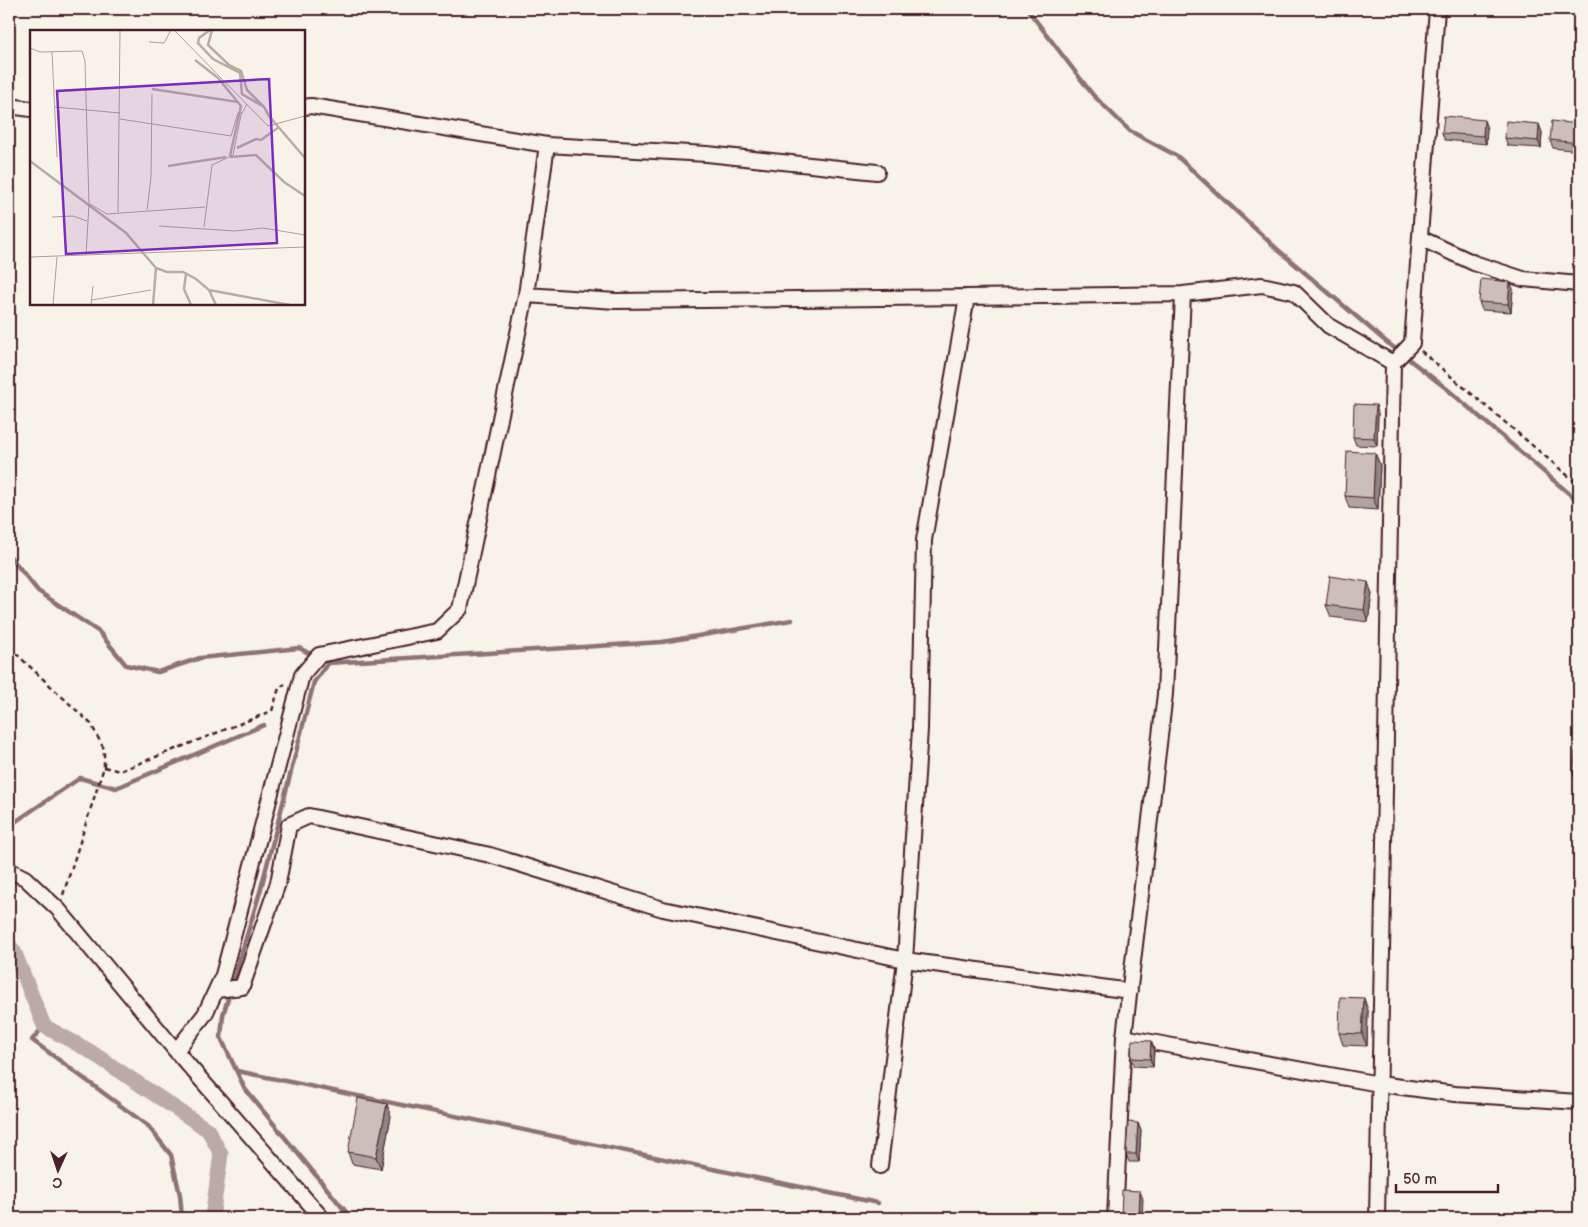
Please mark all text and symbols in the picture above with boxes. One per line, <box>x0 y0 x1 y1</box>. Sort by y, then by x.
inset map <box>30 30 305 305</box>
north arrow <box>32 1144 82 1194</box>
scale bar <box>1396 1162 1498 1194</box>
text: 50 m <box>1403 1170 1437 1189</box>
text: С <box>52 1174 63 1191</box>

